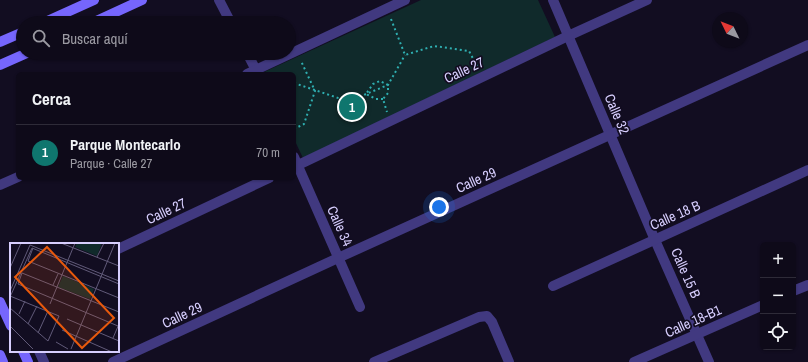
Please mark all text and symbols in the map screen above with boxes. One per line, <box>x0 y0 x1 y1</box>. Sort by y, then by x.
north arrow <box>712 12 748 48</box>
search box <box>16 16 296 60</box>
icon: search <box>30 27 52 49</box>
text: Buscar aquí <box>62 28 128 49</box>
street label: Calle 27 <box>441 53 487 87</box>
text: Cerca <box>32 87 71 110</box>
street label: Calle 32 <box>600 91 634 137</box>
pin: 1 <box>339 92 365 122</box>
text: Parque Montecarlo <box>70 134 181 155</box>
text: 1 <box>42 144 48 161</box>
text: 70 m <box>256 144 280 161</box>
text: Parque · Calle 27 <box>70 155 152 172</box>
street label: Calle 29 <box>453 163 499 197</box>
street label: Calle 27 <box>143 194 189 228</box>
street label: Calle 18 B <box>647 196 703 234</box>
your location <box>429 197 449 217</box>
street label: Calle 34 <box>323 203 357 249</box>
map controls <box>760 242 796 350</box>
button: + <box>760 242 796 278</box>
inset map <box>10 243 119 352</box>
street label: Calle 15 B <box>667 245 705 301</box>
button: − <box>760 278 796 314</box>
street label: Calle 29 <box>159 298 205 332</box>
street label: Calle 18-B1 <box>662 300 725 341</box>
button: locate <box>760 314 796 350</box>

